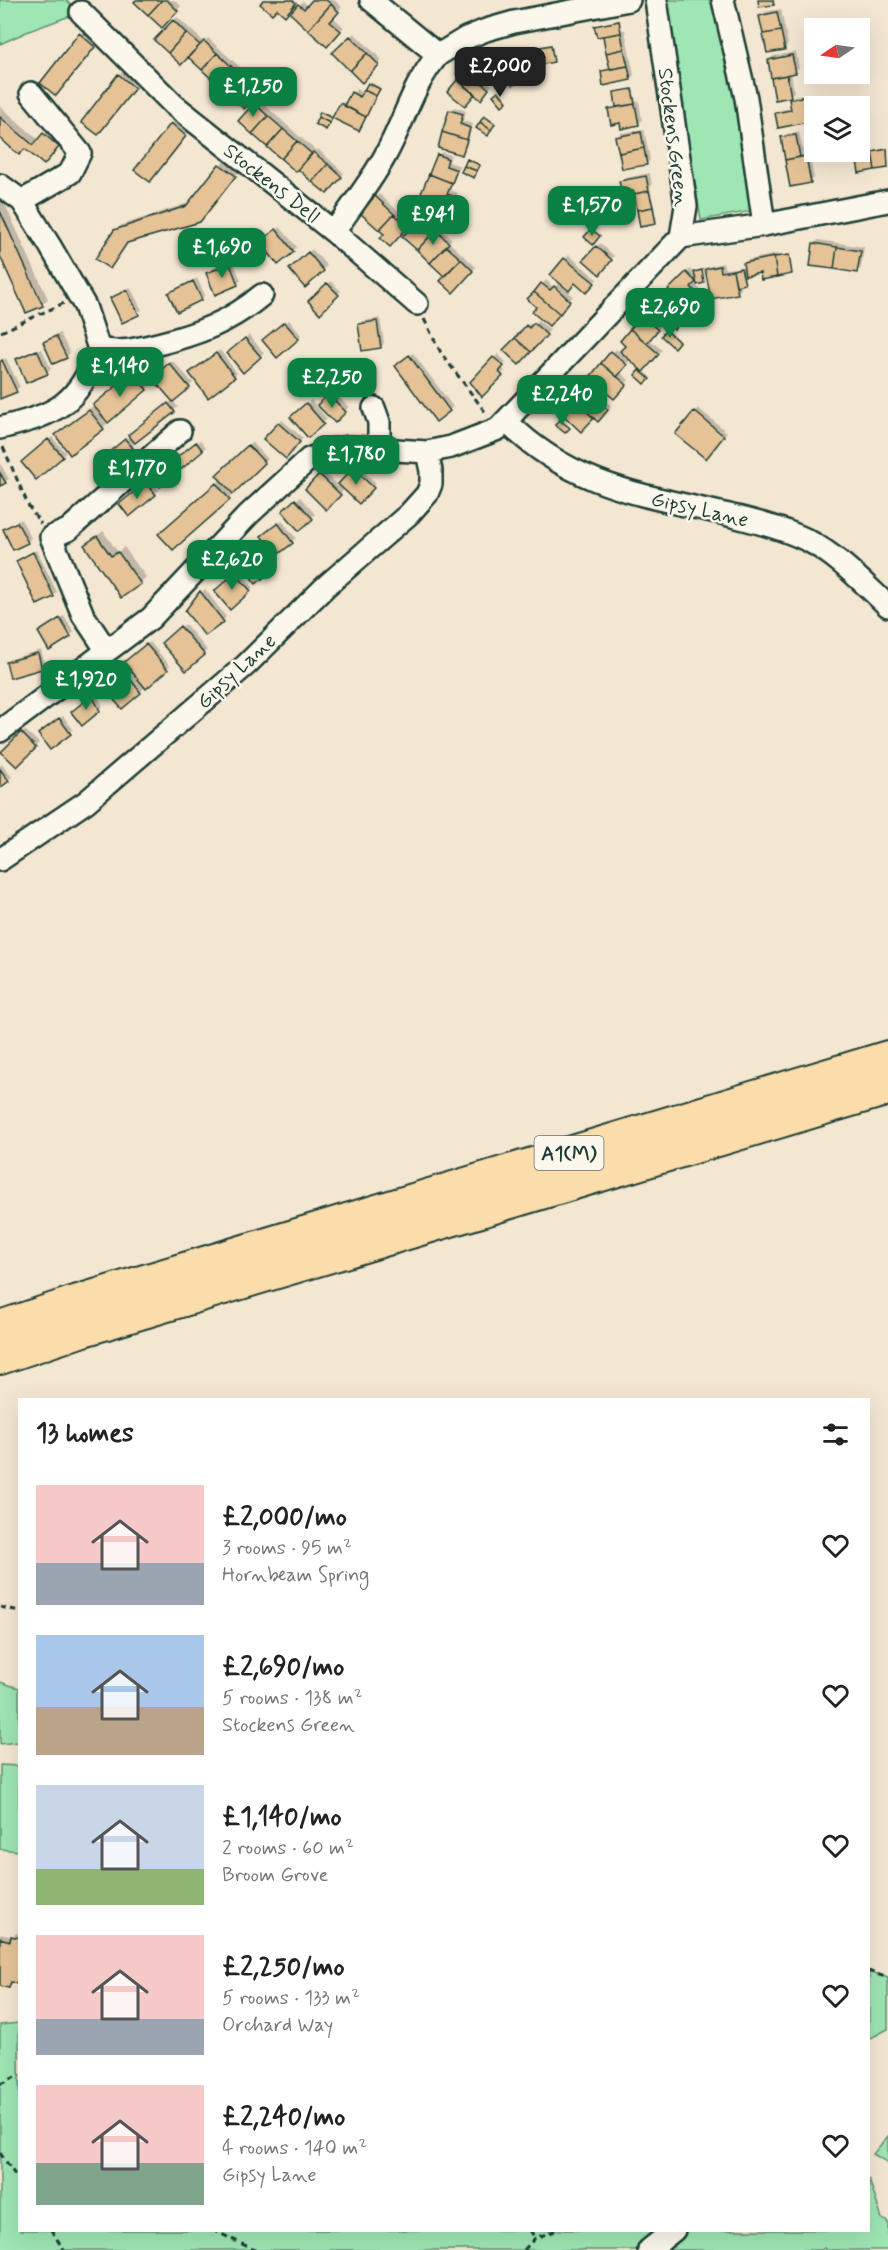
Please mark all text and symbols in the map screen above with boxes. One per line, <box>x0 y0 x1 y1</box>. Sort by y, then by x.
north arrow <box>804 18 870 84</box>
map controls <box>804 18 870 162</box>
pin: £2,000 <box>451 47 549 98</box>
text: £2,000 <box>469 53 531 80</box>
street label: Stockens Green <box>651 66 695 209</box>
pin: £1,250 <box>204 67 302 118</box>
text: £1,250 <box>223 73 283 100</box>
button: layers <box>804 96 870 162</box>
street label: Stockens Dell <box>217 137 325 230</box>
pin: £1,570 <box>543 186 641 237</box>
text: £1,570 <box>562 192 622 219</box>
pin: £941 <box>397 195 469 246</box>
text: £941 <box>411 201 455 228</box>
pin: £1,690 <box>173 228 271 279</box>
text: £1,690 <box>192 234 252 261</box>
pin: £2,690 <box>621 288 719 339</box>
text: £2,690 <box>640 294 700 321</box>
pin: £1,140 <box>71 347 169 398</box>
text: £1,140 <box>91 353 149 380</box>
pin: £2,250 <box>283 358 381 409</box>
text: £2,250 <box>301 364 363 391</box>
pin: £2,240 <box>513 375 611 426</box>
text: £2,240 <box>531 381 593 408</box>
pin: £1,780 <box>307 435 405 486</box>
text: £1,780 <box>326 441 386 468</box>
pin: £1,770 <box>88 449 186 500</box>
text: £1,770 <box>107 455 167 482</box>
street label: Gipsy Lane <box>648 485 751 535</box>
pin: £2,620 <box>183 540 281 591</box>
text: £2,620 <box>201 546 263 573</box>
street label: Gipsy Lane <box>191 628 283 716</box>
pin: £1,920 <box>37 660 135 711</box>
text: £1,920 <box>55 666 117 693</box>
road number: A1(M) <box>534 1136 604 1170</box>
text: 13 homes <box>36 1417 134 1451</box>
icon: filters <box>819 1418 852 1451</box>
text: £2,000/mo <box>222 1501 347 1535</box>
icon: home <box>84 1509 156 1581</box>
icon: heart <box>819 1529 852 1562</box>
text: 3 rooms · 95 m² <box>222 1535 352 1562</box>
text: Hornbeam Spring <box>222 1562 369 1589</box>
text: £2,690/mo <box>222 1651 344 1685</box>
icon: home <box>84 1659 156 1731</box>
icon: heart <box>819 1679 852 1712</box>
text: 5 rooms · 138 m² <box>222 1685 363 1712</box>
text: Stockens Green <box>222 1712 355 1739</box>
text: £1,140/mo <box>222 1801 342 1835</box>
icon: home <box>84 1809 156 1881</box>
icon: heart <box>819 1829 852 1862</box>
text: 2 rooms · 60 m² <box>222 1835 354 1862</box>
text: Broom Grove <box>222 1862 328 1889</box>
text: £2,250/mo <box>222 1951 345 1985</box>
icon: home <box>84 1959 156 2031</box>
icon: heart <box>819 1979 852 2012</box>
text: 5 rooms · 133 m² <box>222 1985 360 2012</box>
text: Orchard Way <box>222 2012 333 2039</box>
text: £2,240/mo <box>222 2101 345 2135</box>
icon: home <box>84 2109 156 2181</box>
icon: heart <box>819 2129 852 2162</box>
text: 4 rooms · 140 m² <box>222 2135 367 2162</box>
text: Gipsy Lane <box>222 2162 317 2189</box>

